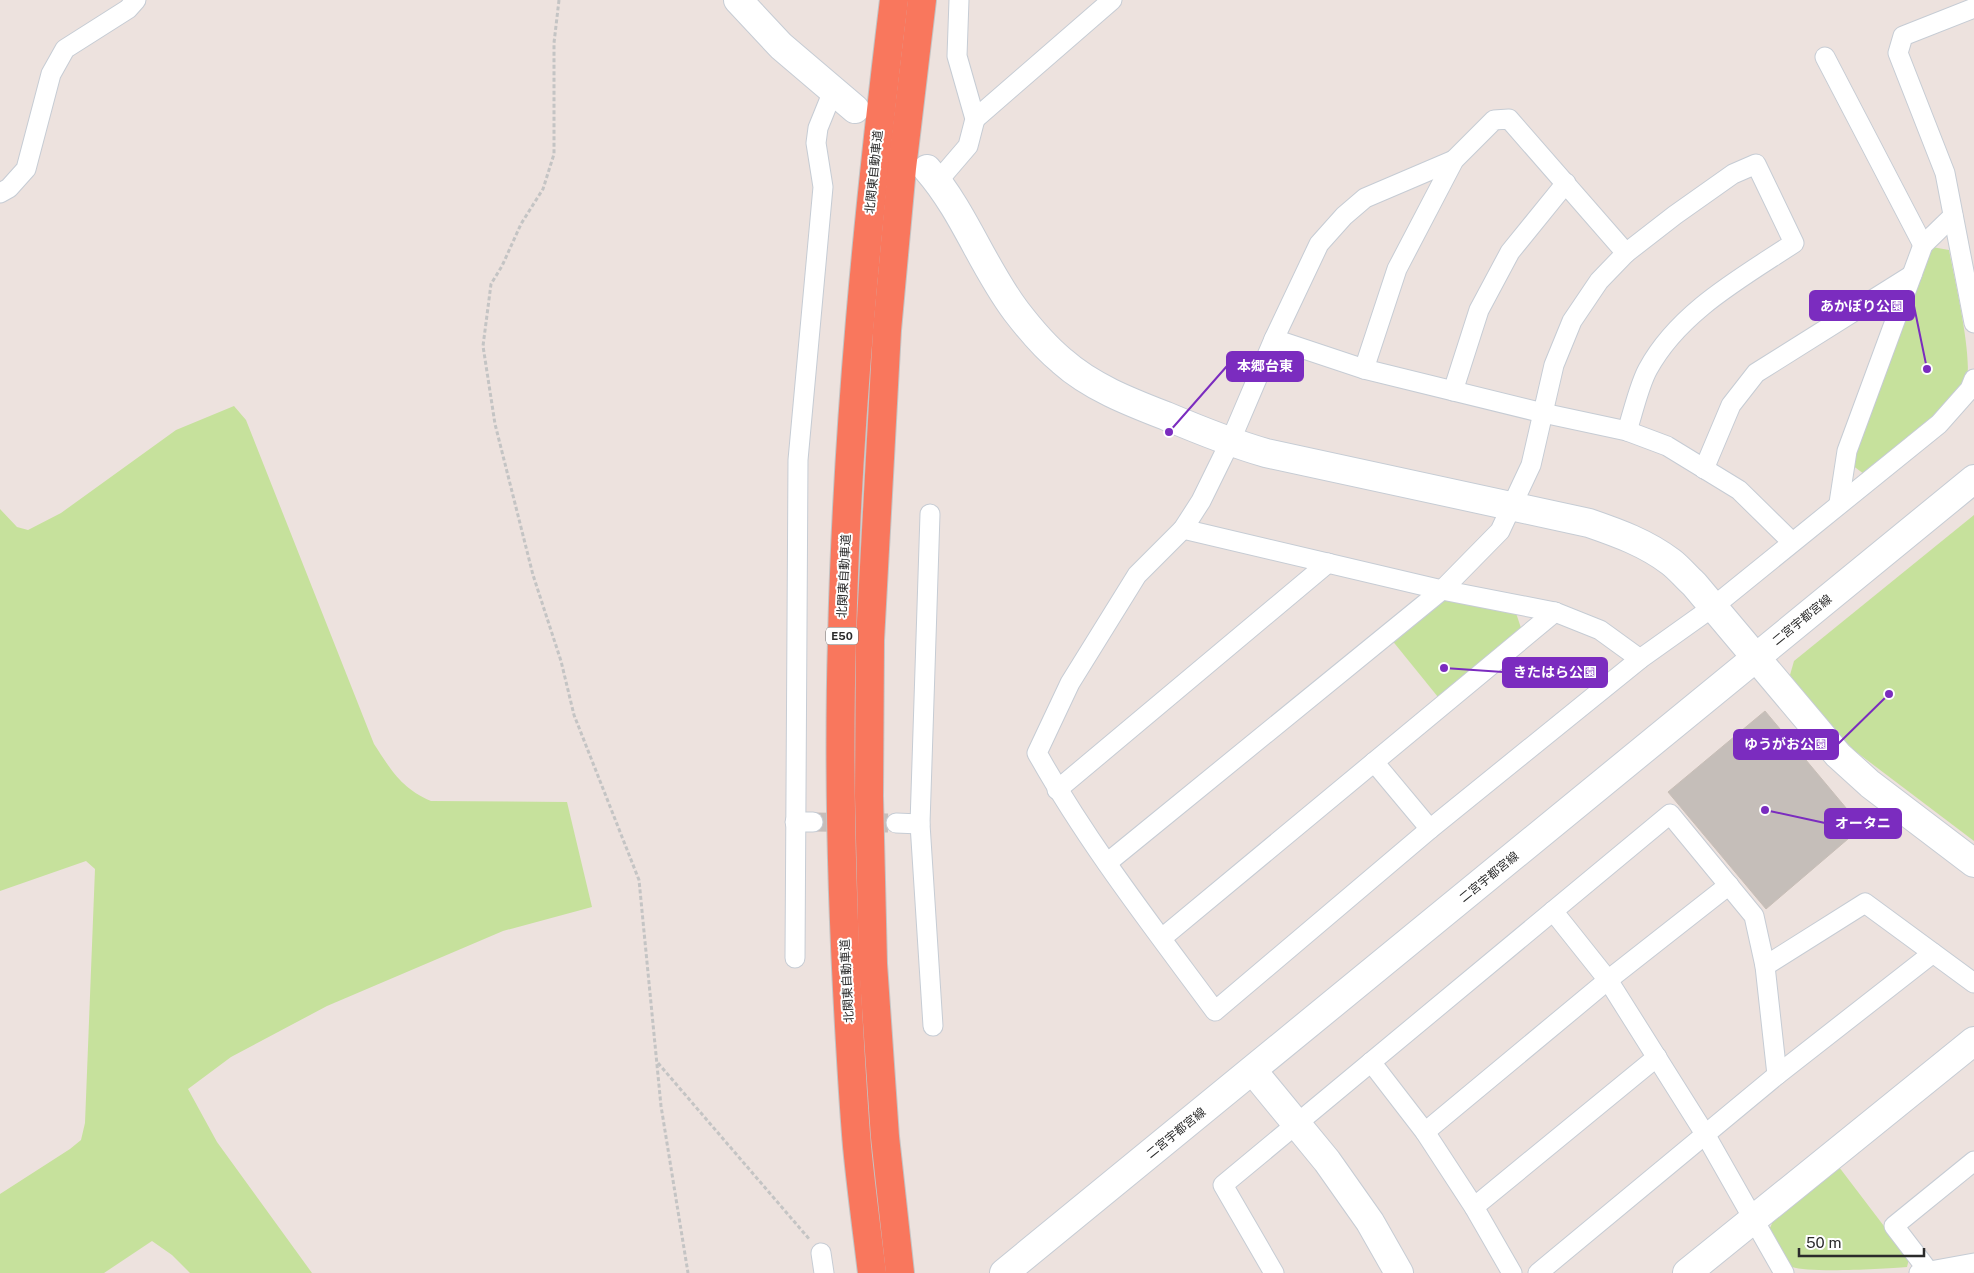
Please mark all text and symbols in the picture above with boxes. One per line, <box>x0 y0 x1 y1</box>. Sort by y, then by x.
street label: 北関東自動車道 <box>863 129 885 215</box>
callout: あかぼり公園 <box>1810 291 1914 320</box>
text: あかぼり公園 <box>1820 298 1904 314</box>
callout: 本郷台東 <box>1227 352 1303 381</box>
text: 本郷台東 <box>1237 358 1293 374</box>
street label: 北関東自動車道 <box>835 534 853 618</box>
street label: 二宮宇都宮線 <box>1770 592 1834 648</box>
road number: E50 <box>826 628 858 644</box>
callout: きたはら公園 <box>1503 658 1607 687</box>
text: きたはら公園 <box>1513 664 1597 680</box>
callout: ゆうがお公園 <box>1734 730 1838 759</box>
text: ゆうがお公園 <box>1744 736 1828 752</box>
callout: オータニ <box>1825 809 1901 838</box>
text: オータニ <box>1835 815 1891 831</box>
street label: 二宮宇都宮線 <box>1457 849 1521 905</box>
street label: 北関東自動車道 <box>838 939 856 1023</box>
street label: 二宮宇都宮線 <box>1144 1105 1208 1161</box>
scale bar <box>1799 1226 1924 1258</box>
text: 50 m <box>1806 1234 1841 1251</box>

